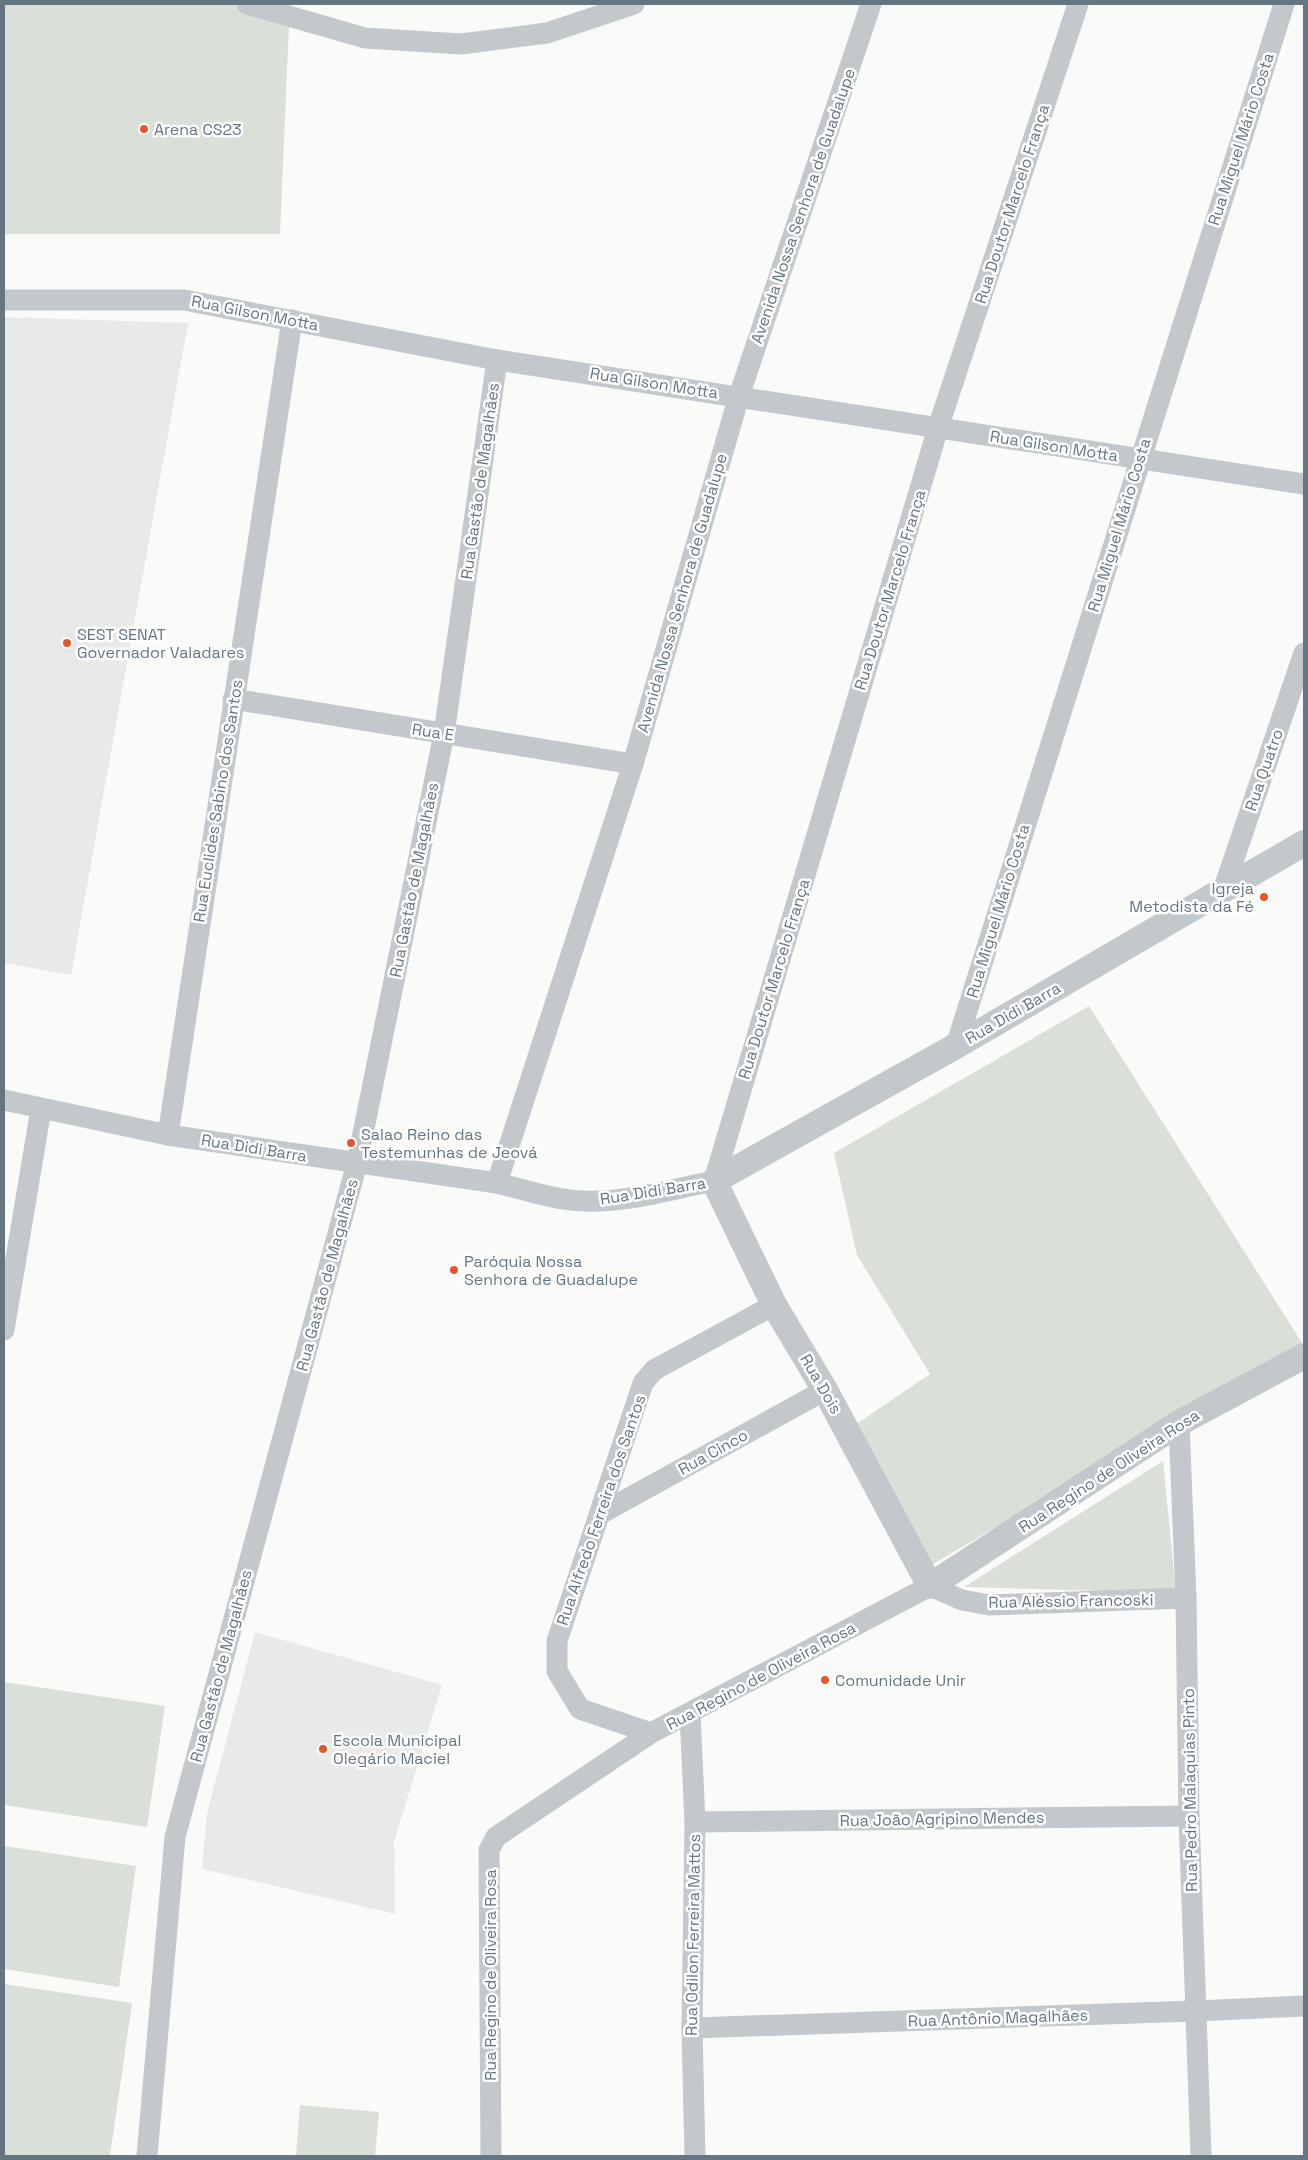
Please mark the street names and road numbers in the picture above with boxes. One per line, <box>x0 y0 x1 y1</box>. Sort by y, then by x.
street label: Rua Miguel Mário Costa <box>1203 50 1279 228</box>
street label: Avenida Nossa Senhora de Guadalupe <box>746 66 860 346</box>
street label: Rua Doutor Marcelo França <box>970 102 1054 306</box>
street label: Rua Gilson Motta <box>190 290 320 336</box>
street label: Rua Gilson Motta <box>589 363 719 403</box>
street label: Rua Gastão de Magalhães <box>456 381 504 581</box>
street label: Rua Gilson Motta <box>989 426 1119 466</box>
street label: Rua Miguel Mário Costa <box>1083 436 1155 614</box>
street label: Avenida Nossa Senhora de Guadalupe <box>632 451 732 735</box>
street label: Rua Doutor Marcelo França <box>849 487 931 693</box>
street label: Rua Euclides Sabino dos Santos <box>188 678 248 924</box>
street label: Rua E <box>411 718 455 746</box>
street label: Rua Quatro <box>1240 726 1288 814</box>
street label: Rua Gastão de Magalhães <box>385 781 443 979</box>
street label: Rua Miguel Mário Costa <box>962 822 1034 1000</box>
street label: Rua Doutor Marcelo França <box>733 876 815 1082</box>
street label: Rua Didi Barra <box>961 977 1065 1049</box>
street label: Rua Didi Barra <box>200 1129 308 1167</box>
street label: Rua Didi Barra <box>599 1172 707 1210</box>
street label: Rua Gastão de Magalhães <box>291 1177 363 1373</box>
street label: Rua Dois <box>795 1350 847 1418</box>
street label: Rua Alfredo Ferreira dos Santos <box>552 1392 650 1628</box>
street label: Rua Regino de Oliveira Rosa <box>1015 1405 1203 1537</box>
street label: Rua Cinco <box>674 1424 752 1480</box>
street label: Rua Gastão de Magalhães <box>185 1568 257 1764</box>
street label: Rua Aléssio Francoski <box>988 1589 1154 1613</box>
street label: Rua Regino de Oliveira Rosa <box>663 1617 859 1735</box>
street label: Rua Pedro Malaquias Pinto <box>1178 1688 1202 1892</box>
street label: Rua João Agripino Mendes <box>840 1807 1044 1831</box>
street label: Rua Odilon Ferreira Mattos <box>681 1834 705 2036</box>
street label: Rua Regino de Oliveira Rosa <box>480 1869 501 2081</box>
street label: Rua Antônio Magalhães <box>908 2004 1088 2032</box>

